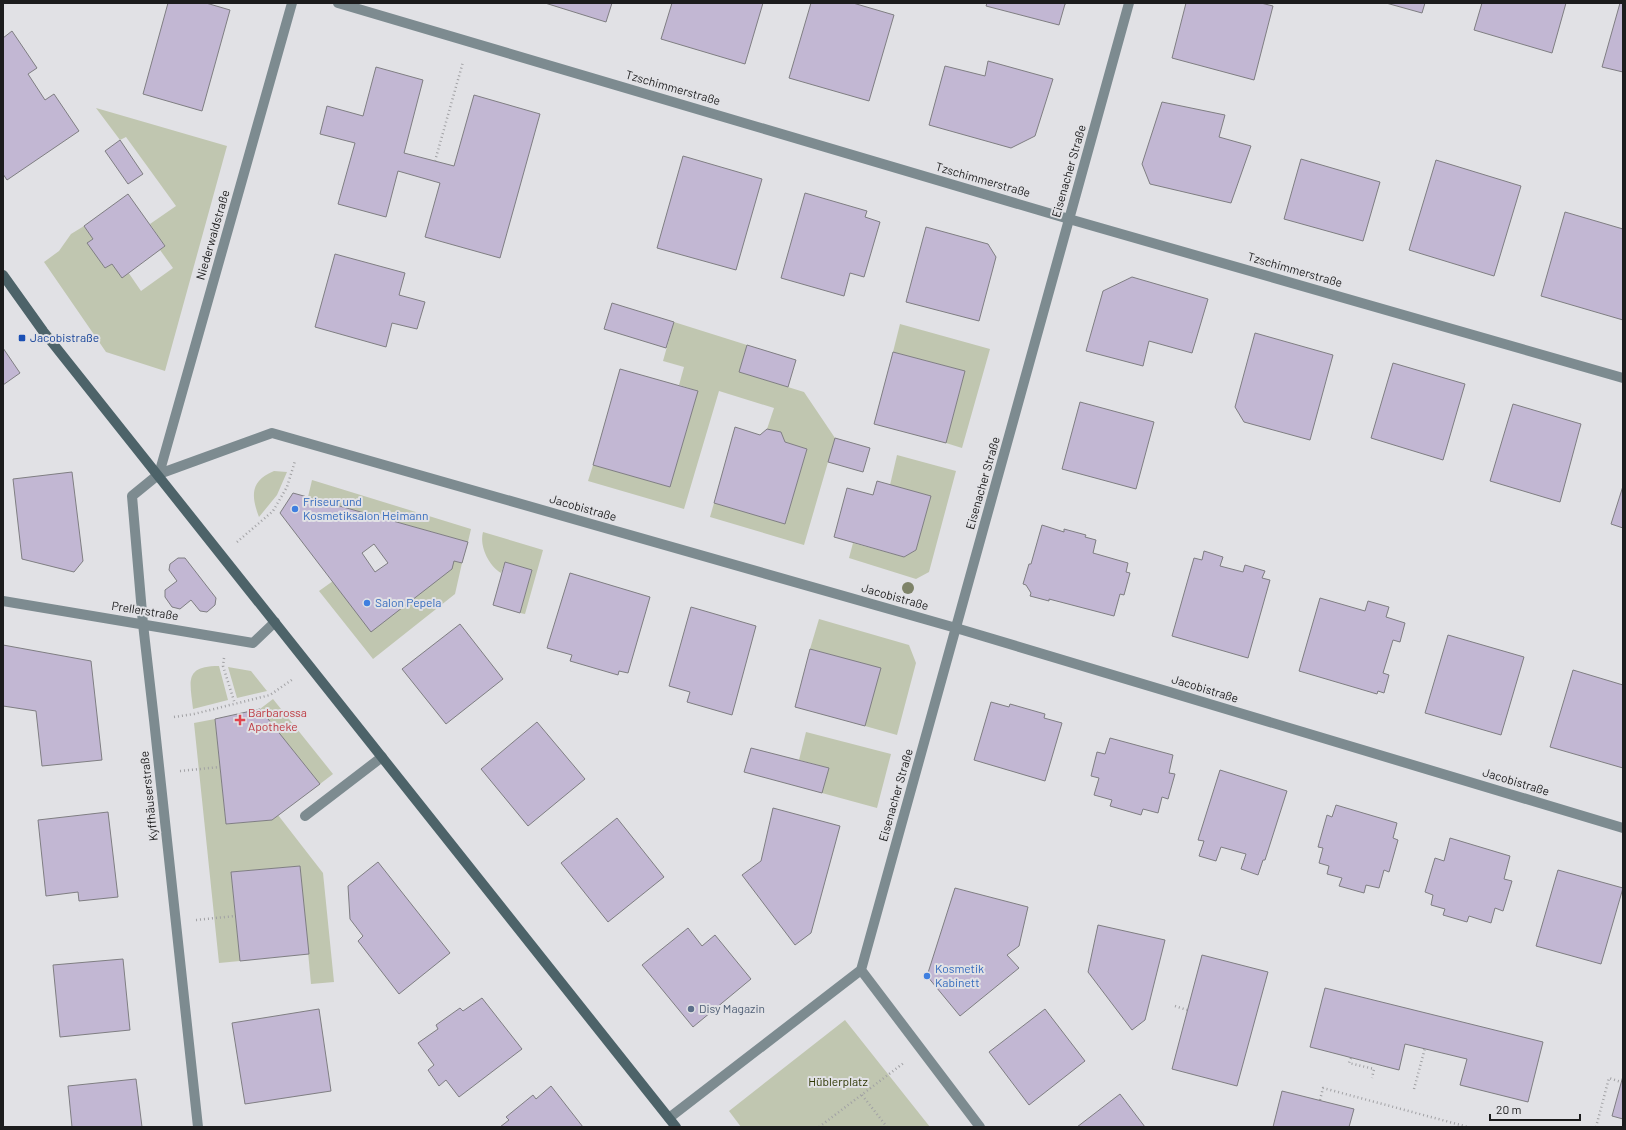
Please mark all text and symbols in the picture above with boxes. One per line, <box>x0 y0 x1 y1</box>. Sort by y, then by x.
street label: Tzschimmerstraße <box>624 67 722 107</box>
street label: Eisenacher Straße <box>1048 123 1088 219</box>
street label: Tzschimmerstraße <box>934 159 1032 199</box>
street label: Niederwaldstraße <box>193 188 232 281</box>
street label: Tzschimmerstraße <box>1246 249 1344 289</box>
place label: Jacobistraße <box>30 330 99 344</box>
marker: Jacobistraße <box>17 333 27 343</box>
street label: Eisenacher Straße <box>962 435 1002 531</box>
street label: Jacobistraße <box>548 491 618 523</box>
place label: Friseur und Kosmetiksalon Heimann <box>303 494 428 522</box>
marker: Friseur und Kosmetiksalon Heimann <box>290 504 300 514</box>
street label: Jacobistraße <box>860 580 930 612</box>
place label: Salon Pepela <box>375 595 441 609</box>
street label: Prellerstraße <box>111 598 180 622</box>
marker: Salon Pepela <box>362 598 372 608</box>
street label: Jacobistraße <box>1170 671 1240 705</box>
place label: Barbarossa Apotheke <box>248 705 307 733</box>
marker: Barbarossa Apotheke <box>235 715 245 725</box>
street label: Eisenacher Straße <box>875 747 915 843</box>
street label: Kyffhäuserstraße <box>136 750 160 842</box>
street label: Jacobistraße <box>1481 764 1551 798</box>
place label: Kosmetik Kabinett <box>935 961 984 989</box>
marker: Kosmetik Kabinett <box>922 971 932 981</box>
place label: Disy Magazin <box>699 1001 765 1015</box>
marker: Disy Magazin <box>686 1004 696 1014</box>
park label: Hüblerplatz <box>808 1074 868 1088</box>
scale bar <box>1490 1096 1580 1122</box>
text: 20 m <box>1496 1102 1522 1116</box>

